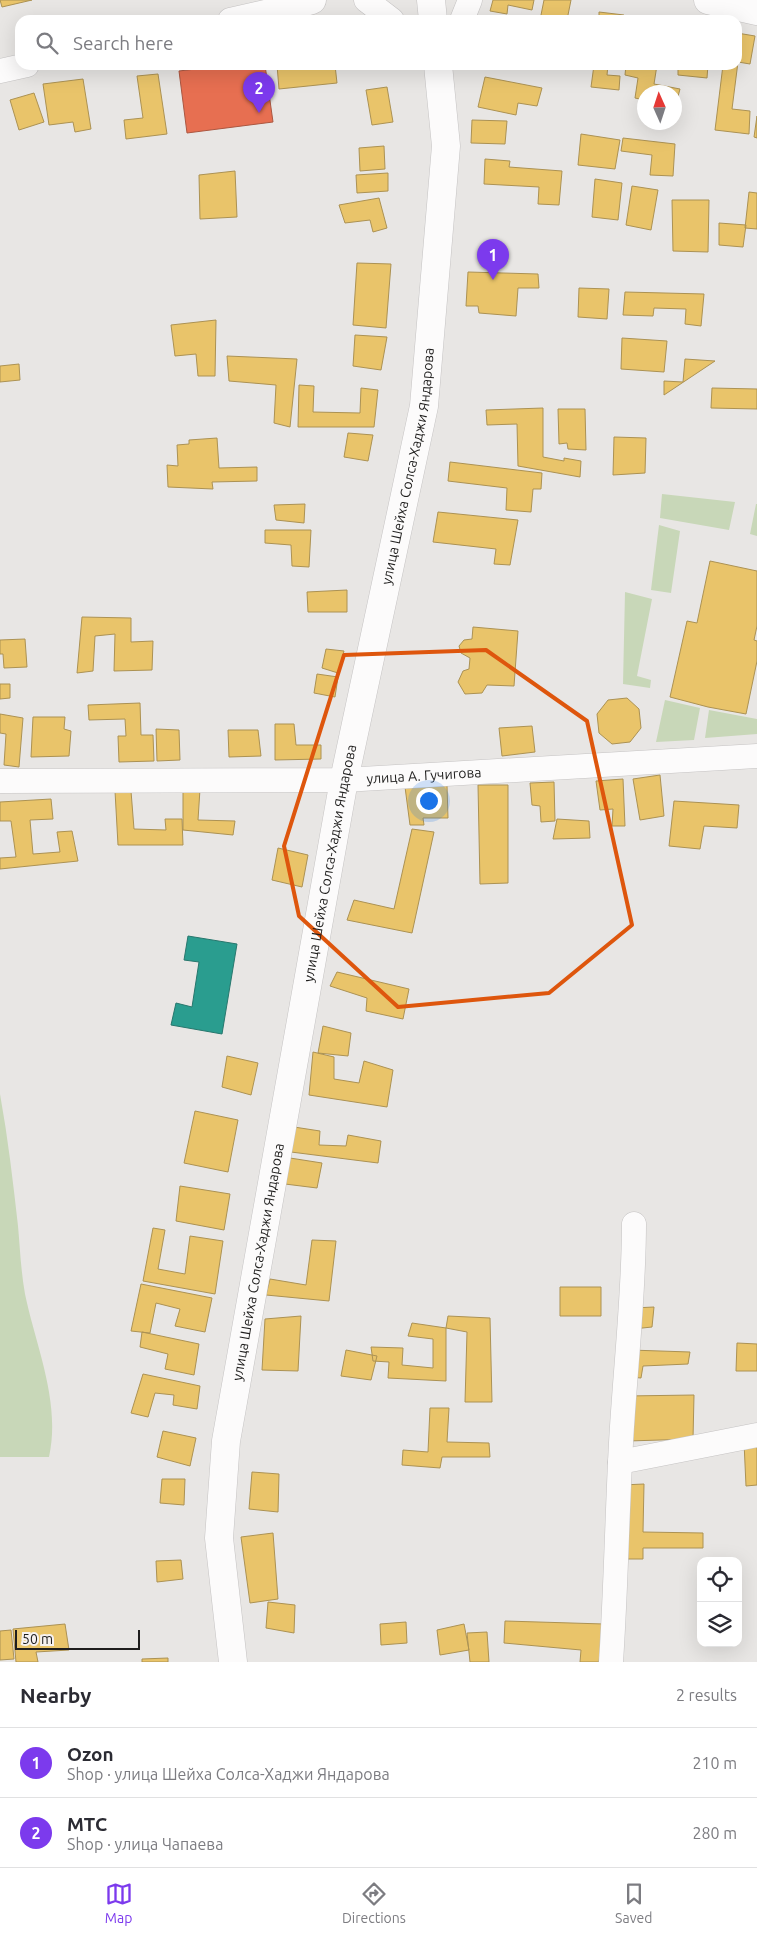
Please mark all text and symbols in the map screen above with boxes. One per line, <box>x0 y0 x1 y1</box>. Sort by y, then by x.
search box <box>15 15 742 70</box>
icon: search <box>33 29 61 57</box>
text: Search here <box>73 32 173 54</box>
pin: 2 <box>243 72 275 113</box>
north arrow <box>637 85 682 130</box>
pin: 1 <box>477 239 509 280</box>
street label: улица Шейха Солса-Хаджи Яндарова <box>378 347 437 586</box>
street label: улица Шейха Солса-Хаджи Яндарова <box>300 743 359 983</box>
street label: улица А. Гучигова <box>366 764 482 787</box>
your location <box>416 788 442 814</box>
street label: улица Шейха Солса-Хаджи Яндарова <box>229 1142 287 1382</box>
map controls <box>697 1557 742 1647</box>
button: locate <box>697 1557 742 1602</box>
button: layers <box>697 1602 742 1647</box>
scale bar <box>15 1627 140 1650</box>
text: 50 m <box>22 1631 53 1647</box>
text: Nearby <box>20 1683 91 1707</box>
text: 2 results <box>676 1686 737 1704</box>
text: Ozon <box>67 1743 114 1765</box>
text: 1 <box>31 1754 41 1772</box>
text: 210 m <box>692 1754 737 1772</box>
text: Shop · улица Шейха Солса-Хаджи Яндарова <box>67 1765 390 1783</box>
text: МТС <box>67 1813 107 1835</box>
text: 2 <box>31 1824 41 1842</box>
text: 280 m <box>692 1824 737 1842</box>
text: Shop · улица Чапаева <box>67 1835 223 1853</box>
tab: Map <box>105 1880 133 1926</box>
tab: Directions <box>342 1880 406 1926</box>
tab: Saved <box>615 1880 652 1926</box>

